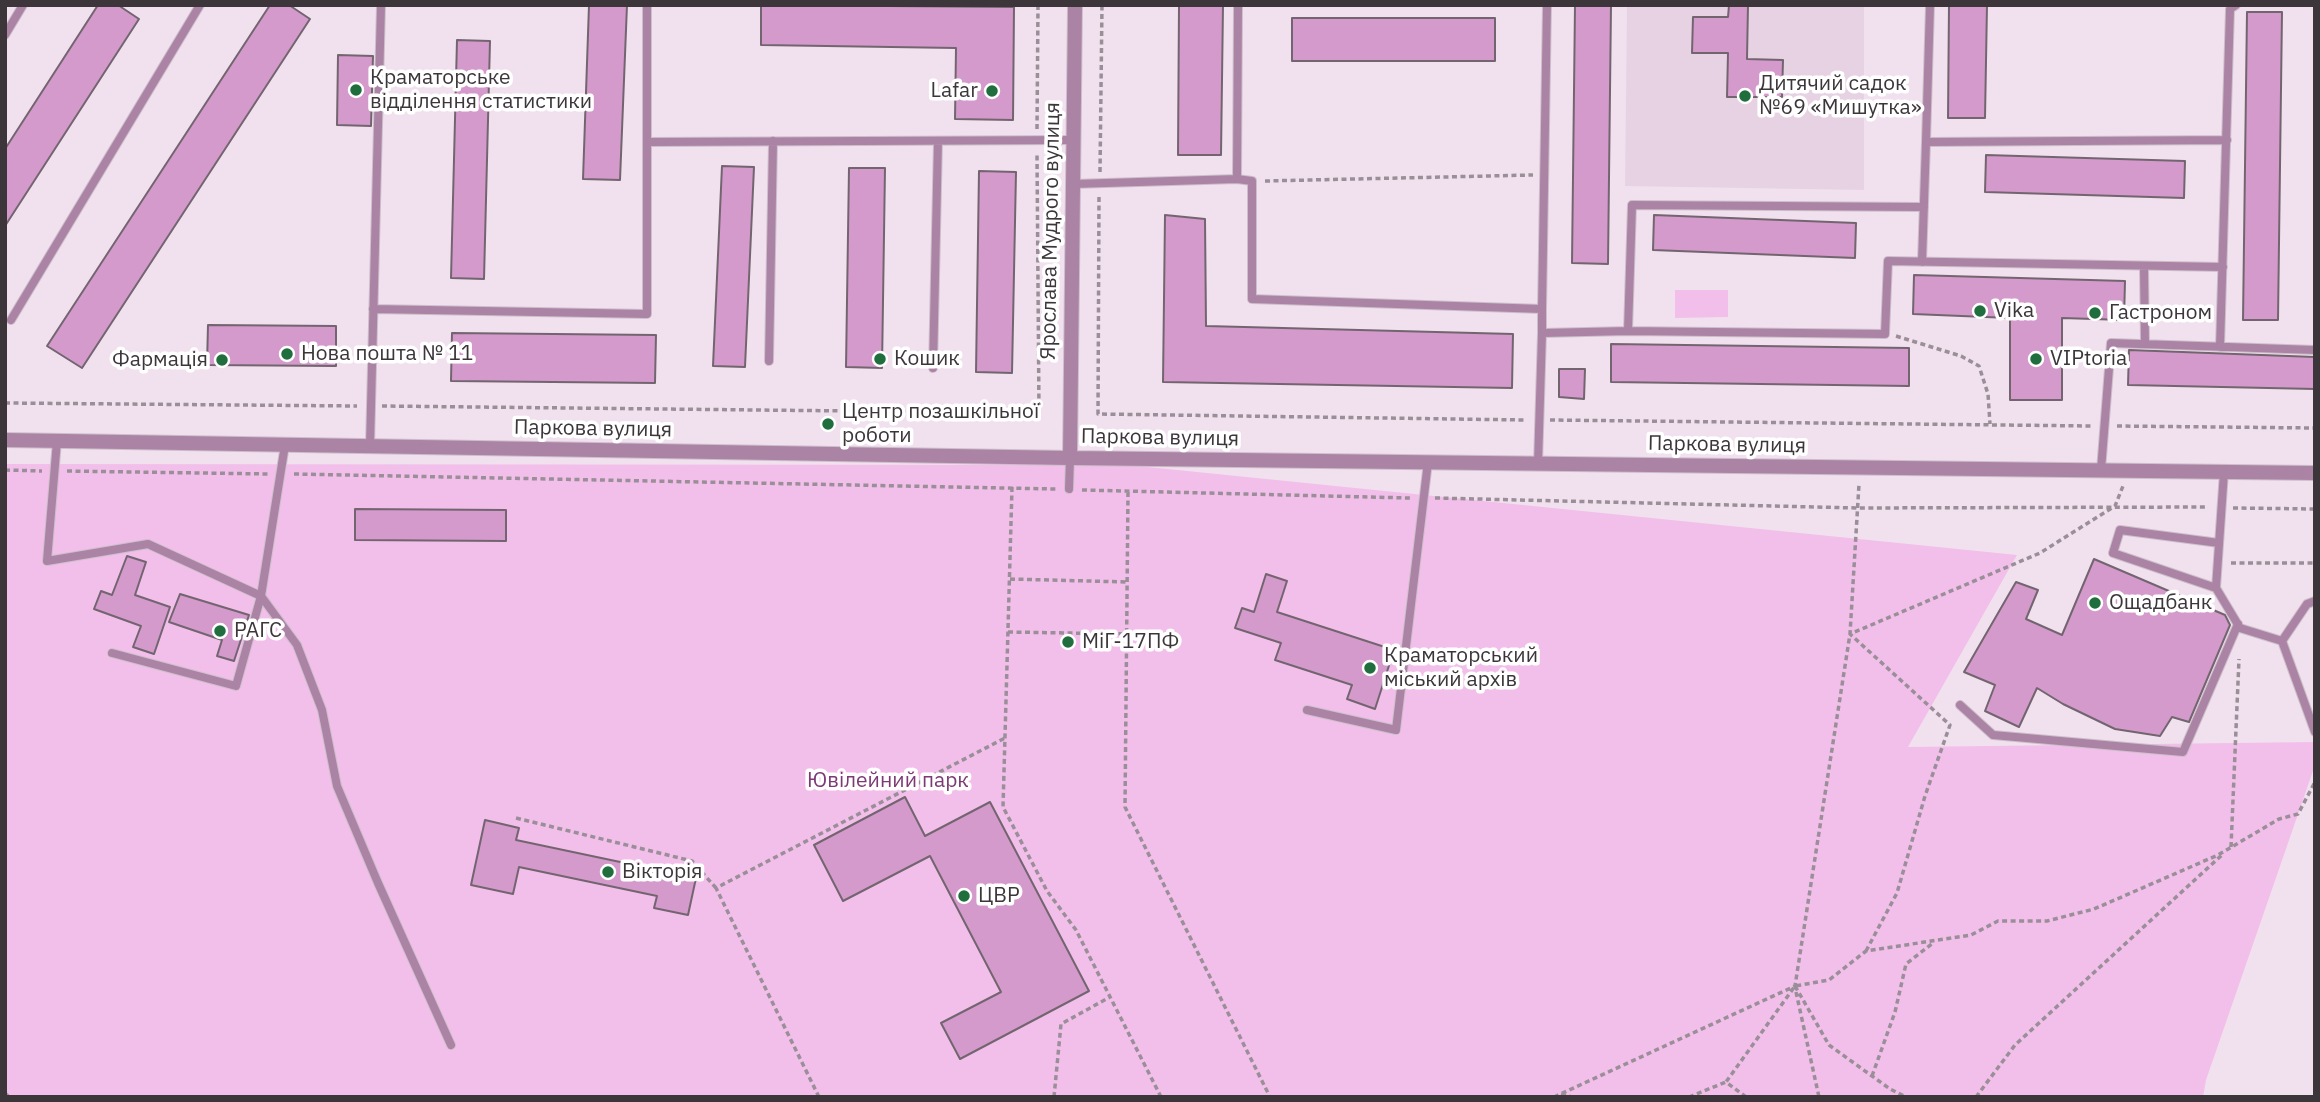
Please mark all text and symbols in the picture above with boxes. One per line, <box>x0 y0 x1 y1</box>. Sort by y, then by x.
place label: Краматорське відділення статистики <box>370 65 592 115</box>
place label: Дитячий садок №69 «Мишутка» <box>1759 71 1922 121</box>
place label: Lafar <box>931 78 978 104</box>
marker: Краматорське відділення статистики <box>348 82 364 98</box>
marker: Lafar <box>984 83 1000 99</box>
marker: Дитячий садок №69 «Мишутка» <box>1737 88 1753 104</box>
street label: Ярослава Мудрого вулиця <box>1036 102 1066 360</box>
place label: Vika <box>1994 298 2034 324</box>
place label: Гастроном <box>2109 300 2212 326</box>
marker: Vika <box>1972 303 1988 319</box>
marker: Гастроном <box>2087 305 2103 321</box>
place label: Нова пошта № 11 <box>301 341 473 367</box>
marker: Нова пошта № 11 <box>279 346 295 362</box>
place label: Кошик <box>894 346 960 372</box>
place label: VIPtoria <box>2050 346 2127 372</box>
place label: Фармація <box>112 347 208 373</box>
marker: Кошик <box>872 351 888 367</box>
marker: VIPtoria <box>2028 351 2044 367</box>
marker: Фармація <box>214 352 230 368</box>
place label: Центр позашкільної роботи <box>842 399 1039 449</box>
street label: Паркова вулиця <box>514 415 672 443</box>
marker: Центр позашкільної роботи <box>820 416 836 432</box>
street label: Паркова вулиця <box>1081 424 1239 452</box>
street label: Паркова вулиця <box>1648 431 1806 459</box>
place label: Ощадбанк <box>2109 590 2212 616</box>
marker: Ощадбанк <box>2087 595 2103 611</box>
place label: РАГС <box>234 618 282 644</box>
marker: РАГС <box>212 623 228 639</box>
place label: МіГ-17ПФ <box>1082 629 1179 655</box>
marker: МіГ-17ПФ <box>1060 634 1076 650</box>
place label: Краматорський міський архів <box>1384 643 1538 693</box>
marker: Краматорський міський архів <box>1362 660 1378 676</box>
park label: Ювілейний парк <box>807 768 969 794</box>
place label: Вікторія <box>622 859 703 885</box>
marker: Вікторія <box>600 864 616 880</box>
place label: ЦВР <box>978 883 1020 909</box>
marker: ЦВР <box>956 888 972 904</box>

